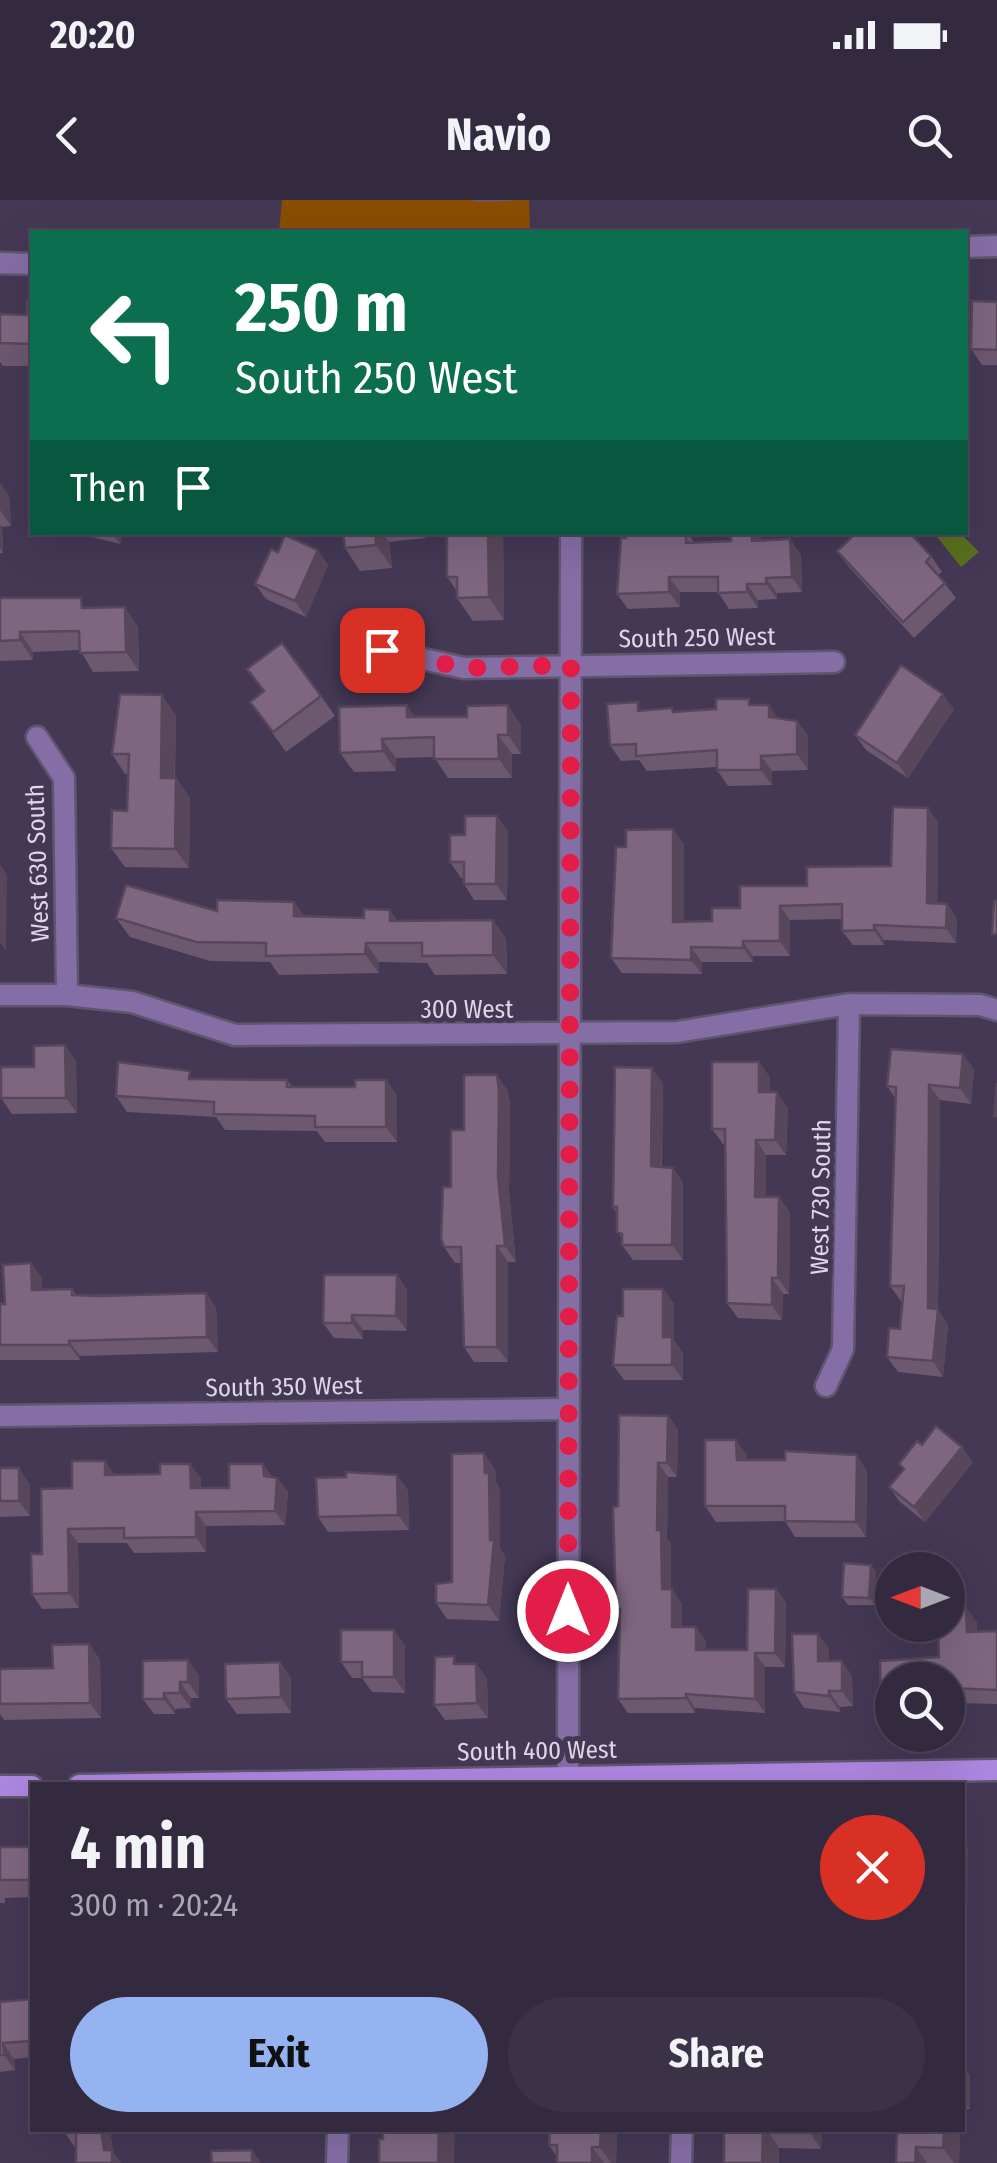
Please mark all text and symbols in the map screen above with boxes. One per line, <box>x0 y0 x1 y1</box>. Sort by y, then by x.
text: 20:20 <box>50 12 135 58</box>
icon: back <box>40 108 95 163</box>
text: Navio <box>446 108 551 162</box>
icon: search <box>902 108 957 163</box>
text: 250 m <box>235 266 408 350</box>
icon: left <box>70 270 200 400</box>
text: South 250 West <box>235 351 517 405</box>
icon: arrive <box>166 460 221 515</box>
text: Then <box>70 465 146 511</box>
pin <box>340 608 425 693</box>
street label: South 250 West <box>618 622 777 654</box>
icon: arrive <box>355 623 410 678</box>
street label: West 630 South <box>20 784 56 942</box>
street label: 300 West <box>421 995 514 1025</box>
street label: West 730 South <box>805 1119 837 1275</box>
street label: South 350 West <box>205 1371 364 1403</box>
north arrow <box>875 1552 965 1642</box>
map controls <box>875 1552 965 1752</box>
position arrow <box>516 1559 620 1663</box>
button: search <box>875 1662 965 1752</box>
street label: South 400 West <box>457 1735 618 1767</box>
text: 4 min <box>70 1812 206 1884</box>
button: close <box>820 1815 925 1920</box>
text: 300 m · 20:24 <box>70 1886 238 1924</box>
button: Exit <box>70 1997 488 2112</box>
button: Share <box>508 1997 925 2112</box>

